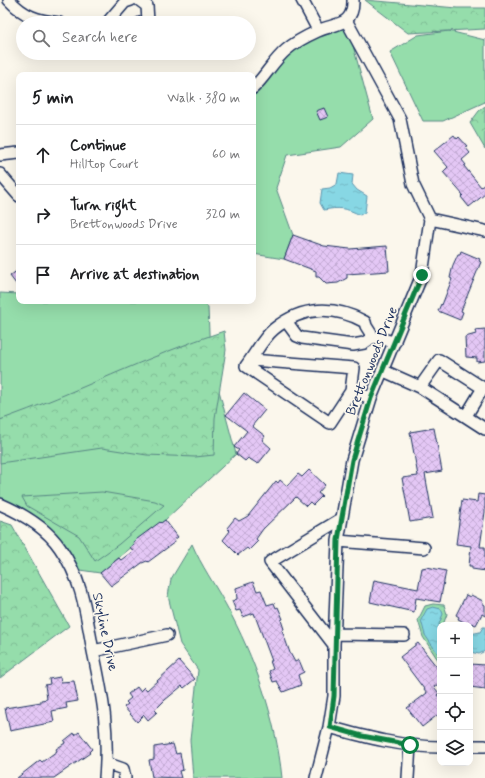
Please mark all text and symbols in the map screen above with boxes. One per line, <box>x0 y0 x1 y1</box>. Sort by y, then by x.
search box <box>16 16 256 60</box>
icon: search <box>30 27 52 49</box>
text: Search here <box>62 28 138 48</box>
text: 5 min <box>32 87 74 109</box>
text: Walk · 380 m <box>167 90 240 107</box>
text: Continue <box>70 136 126 156</box>
icon: ahead <box>32 144 54 166</box>
text: 60 m <box>212 146 240 163</box>
text: Hilltop Court <box>70 156 139 173</box>
text: Turn right <box>70 196 137 216</box>
icon: right <box>32 204 54 226</box>
text: 320 m <box>206 206 240 223</box>
text: Brettonwoods Drive <box>70 216 178 233</box>
icon: arrive <box>32 264 54 286</box>
text: Arrive at destination <box>70 265 199 285</box>
route end <box>413 266 431 284</box>
street label: Brettonwoods Drive <box>342 304 402 418</box>
street label: Skyline Drive <box>88 591 122 673</box>
map controls <box>437 622 473 766</box>
button: + <box>437 622 473 658</box>
button: − <box>437 658 473 694</box>
button: locate <box>437 694 473 730</box>
button: layers <box>437 730 473 766</box>
route start <box>401 736 419 754</box>

